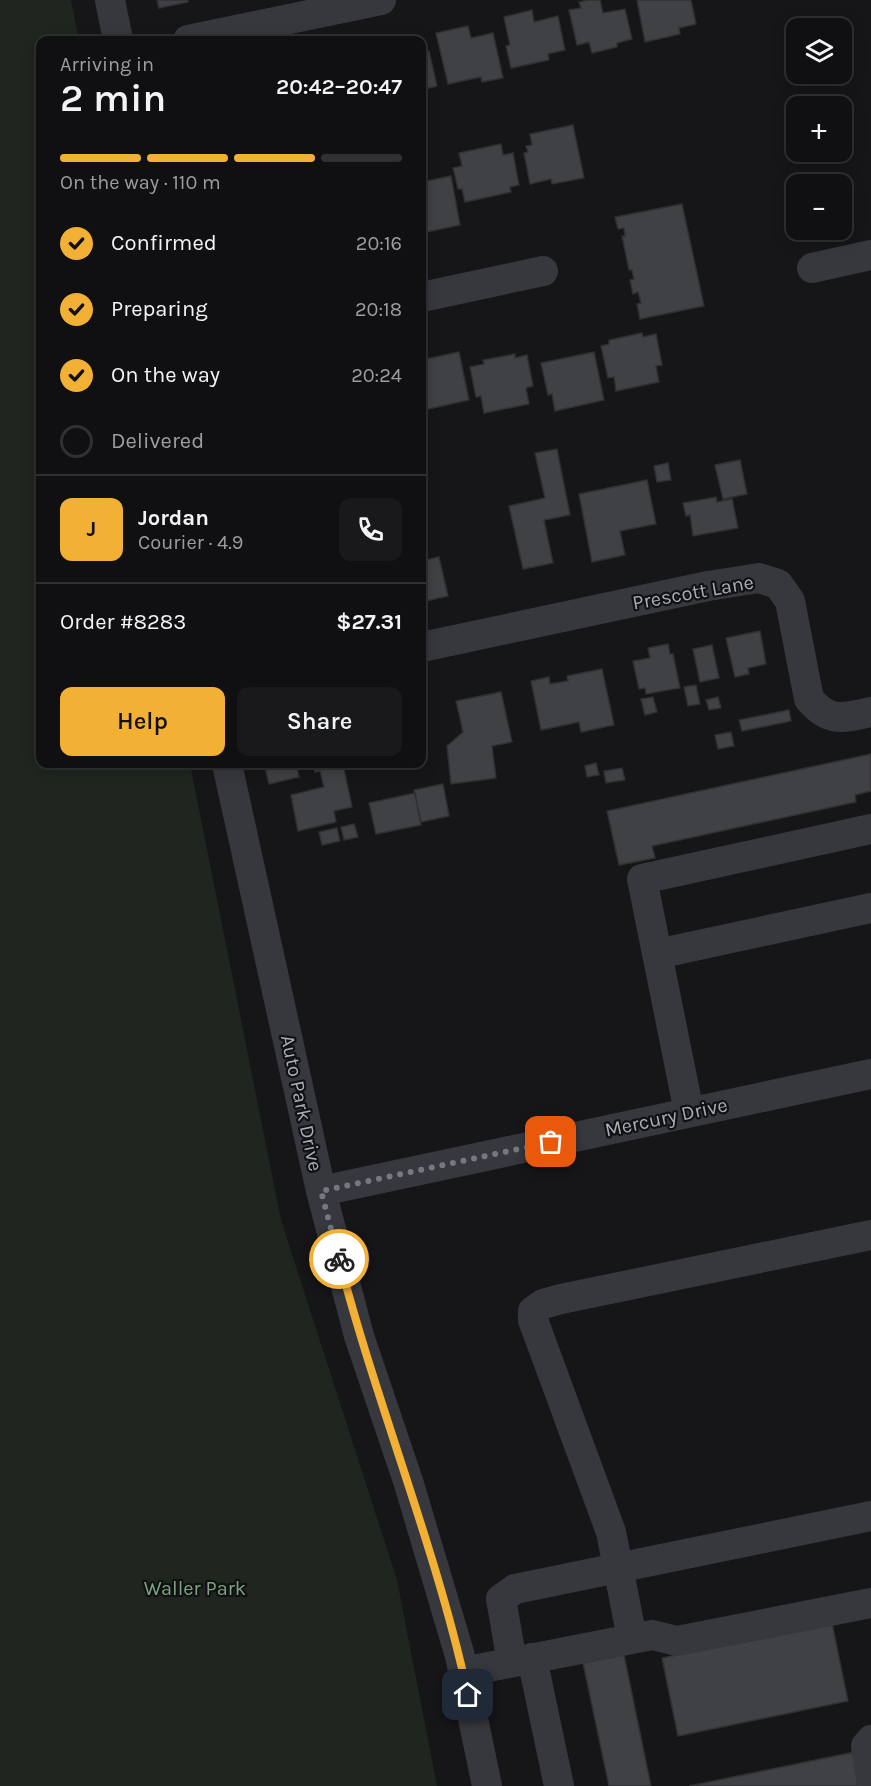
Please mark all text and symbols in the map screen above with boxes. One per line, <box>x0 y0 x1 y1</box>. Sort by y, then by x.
map controls <box>786 18 852 240</box>
button: layers <box>786 18 852 84</box>
text: Arriving in <box>60 53 154 76</box>
text: 20:42–20:47 <box>276 74 402 100</box>
text: 2 min <box>60 75 166 121</box>
button: + <box>786 96 852 162</box>
text: On the way · 110 m <box>60 171 221 194</box>
button: − <box>786 174 852 240</box>
icon: check <box>60 227 93 260</box>
text: Confirmed <box>111 230 217 256</box>
text: 20:16 <box>356 232 402 255</box>
icon: check <box>60 293 93 326</box>
text: Preparing <box>111 296 208 322</box>
text: 20:18 <box>355 298 402 321</box>
icon: check <box>60 359 93 392</box>
text: On the way <box>111 362 220 388</box>
text: 20:24 <box>351 364 402 387</box>
text: Delivered <box>111 428 204 454</box>
button: phone <box>339 498 402 561</box>
text: Jordan <box>138 505 209 531</box>
text: J <box>87 516 96 542</box>
text: Courier · 4.9 <box>138 531 243 554</box>
street label: Prescott Lane <box>631 571 756 614</box>
text: Order #8283 <box>60 609 186 635</box>
text: $27.31 <box>336 609 402 635</box>
button: Help <box>60 687 225 756</box>
button: Share <box>237 687 402 756</box>
street label: Auto Park Drive <box>276 1033 327 1173</box>
street label: Mercury Drive <box>603 1093 730 1142</box>
pin <box>525 1116 576 1167</box>
icon: bag <box>534 1125 567 1158</box>
courier <box>309 1229 369 1289</box>
icon: bike <box>323 1243 356 1276</box>
park label: Waller Park <box>144 1577 246 1600</box>
pin <box>442 1669 493 1720</box>
icon: home <box>451 1678 484 1711</box>

